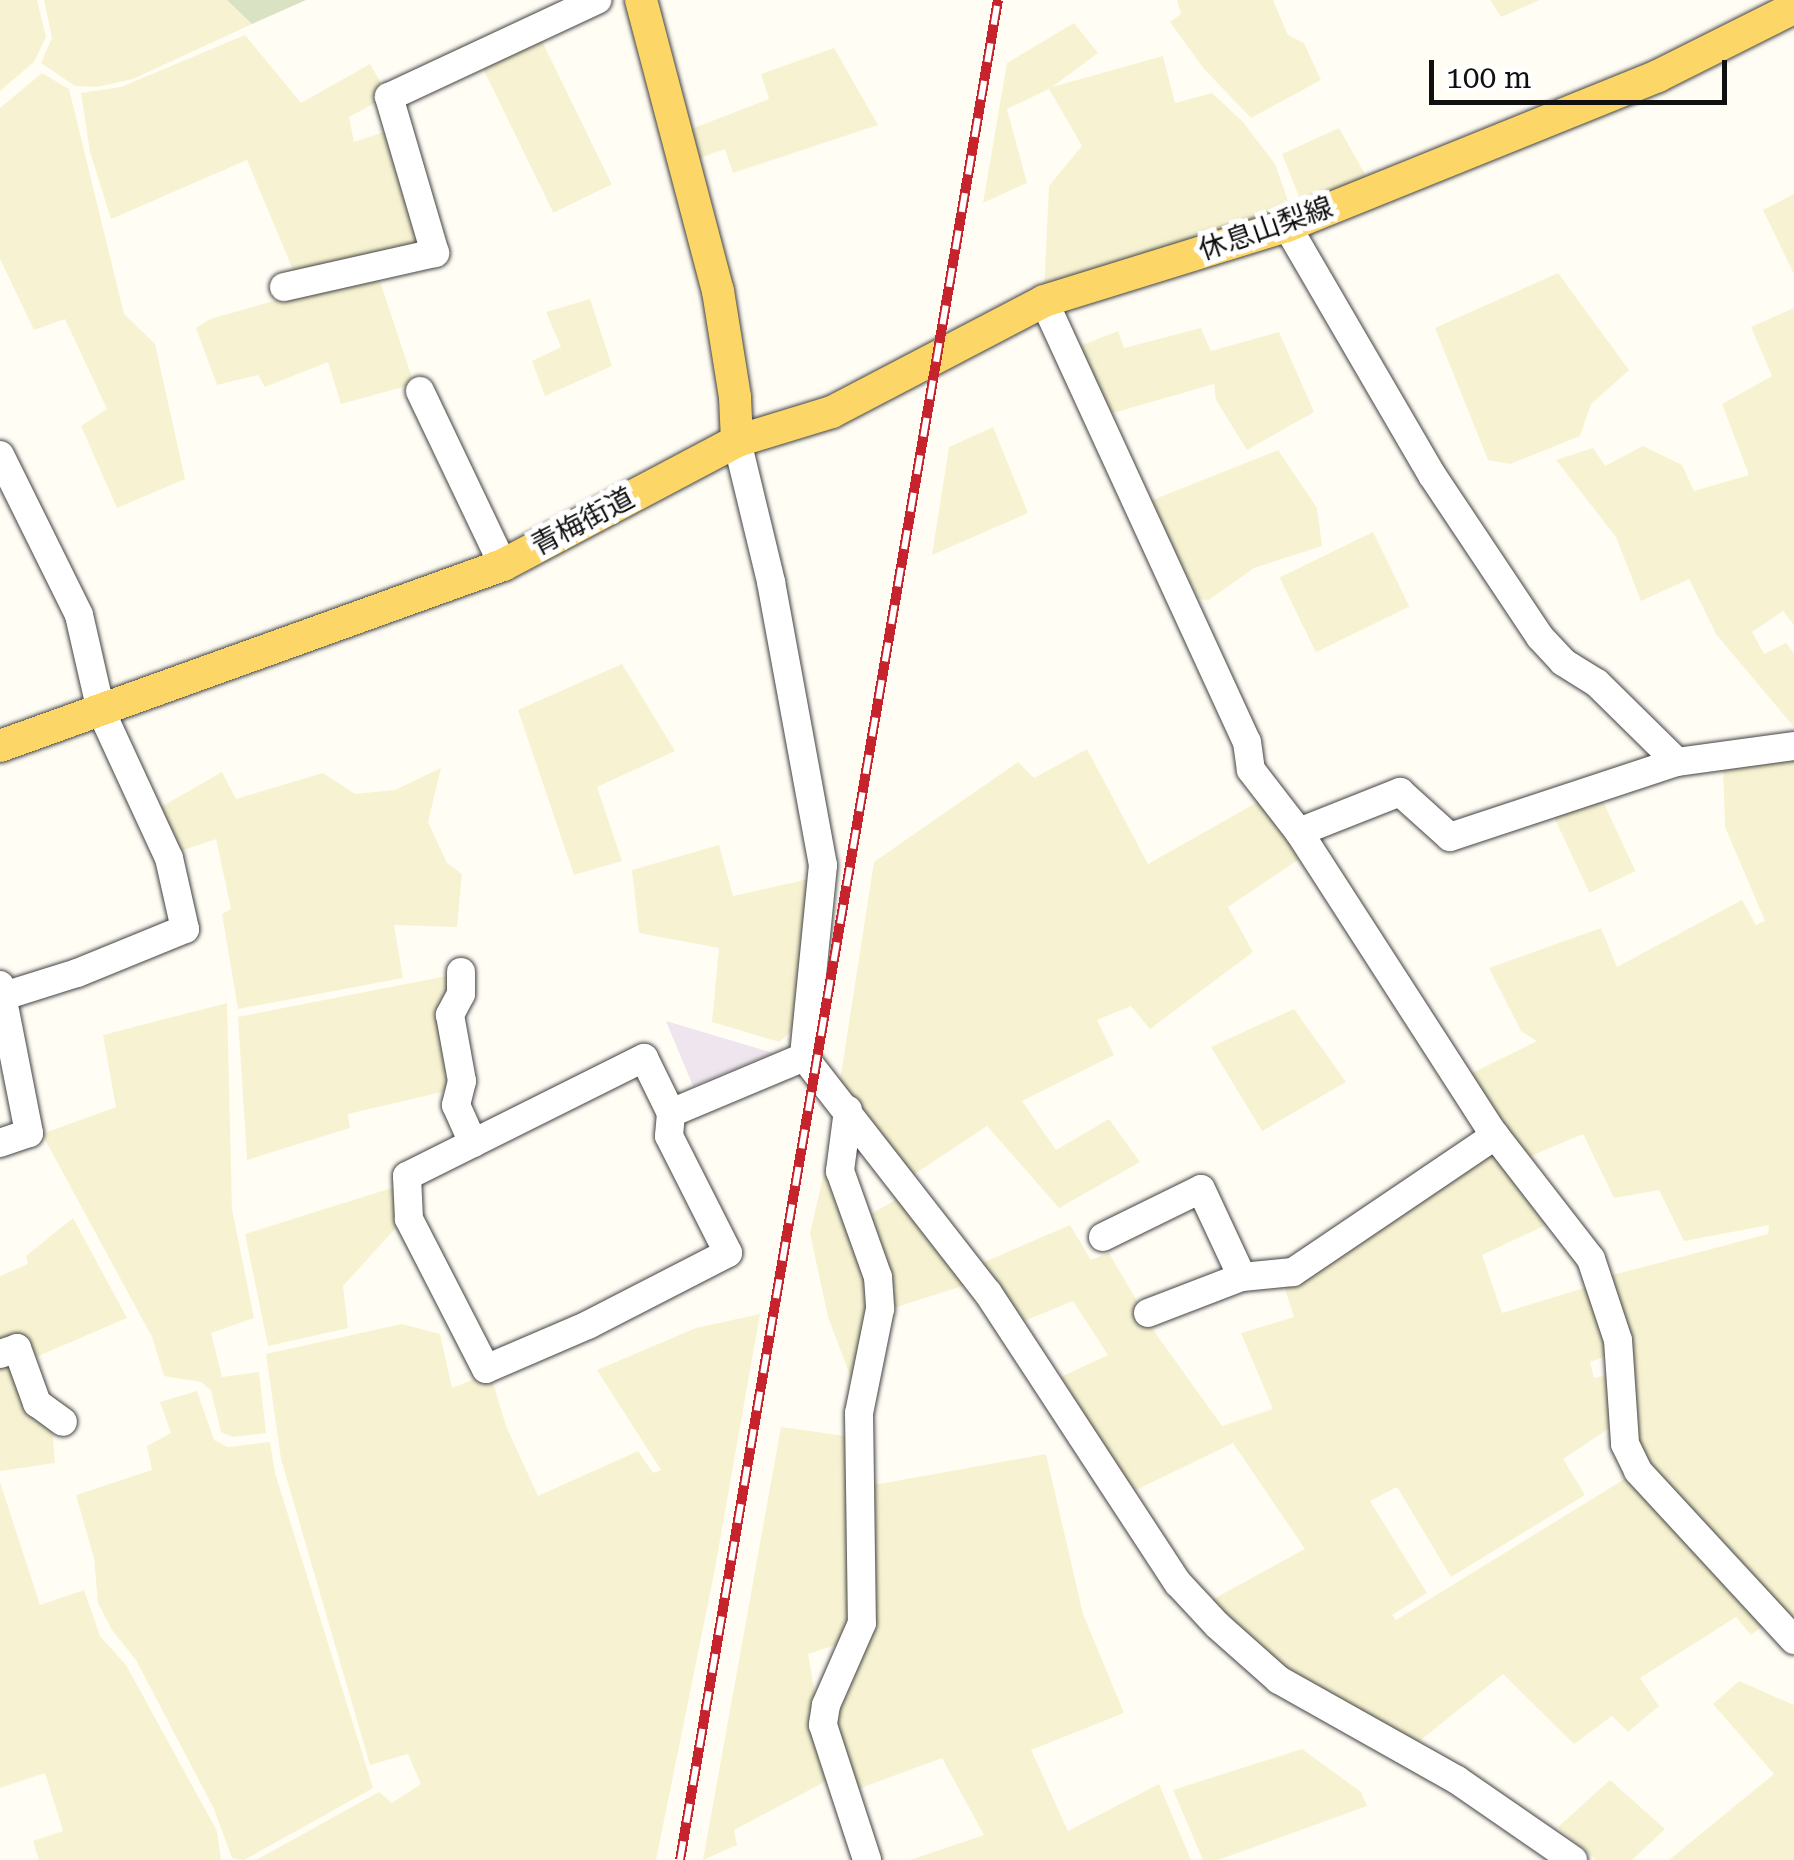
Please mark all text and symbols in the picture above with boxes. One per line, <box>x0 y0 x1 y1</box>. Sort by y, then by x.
scale bar <box>1434 40 1732 102</box>
text: 100 m <box>1446 60 1531 95</box>
street label: 休息山梨線 <box>1194 190 1338 268</box>
street label: 青梅街道 <box>526 481 640 563</box>

